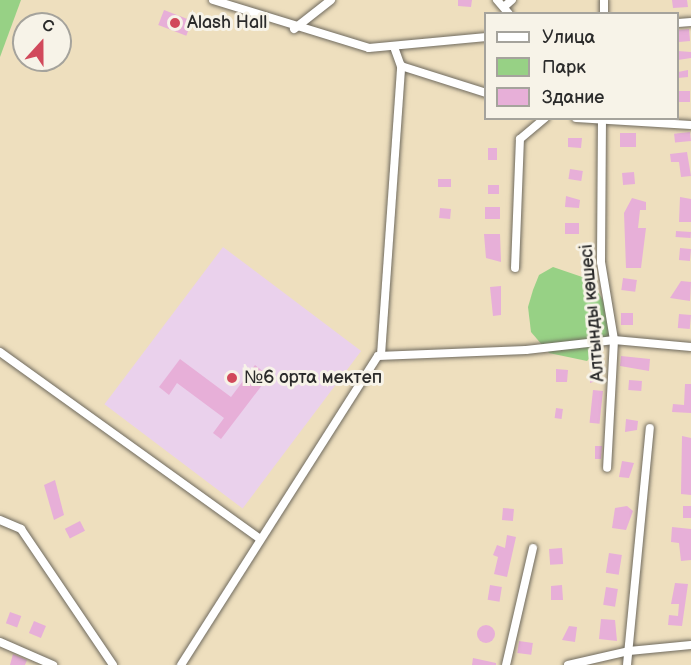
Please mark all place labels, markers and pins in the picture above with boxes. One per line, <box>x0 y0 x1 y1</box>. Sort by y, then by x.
place label: Alash Hall <box>187 12 267 34</box>
marker: Alash Hall <box>168 16 182 30</box>
place label: №6 орта мектеп <box>244 367 382 389</box>
marker: №6 орта мектеп <box>225 371 239 385</box>

